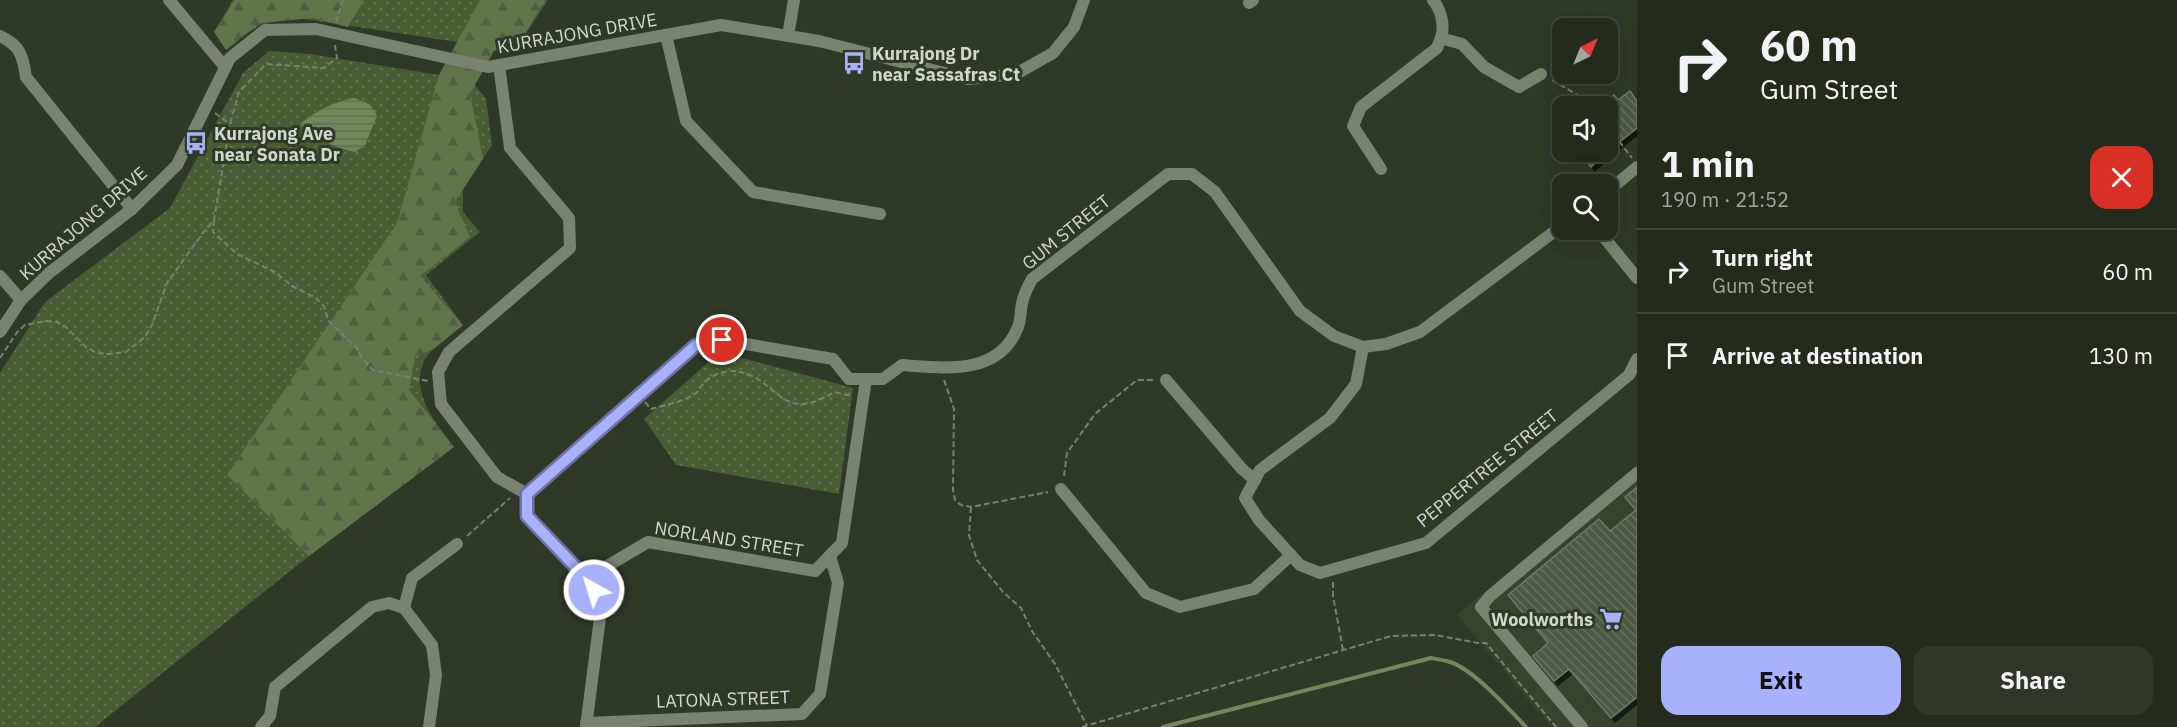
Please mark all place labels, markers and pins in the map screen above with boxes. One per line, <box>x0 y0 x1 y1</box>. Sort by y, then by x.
place label: Kurrajong Dr near Sassafras Ct <box>872 42 1020 86</box>
bus stop icon: Kurrajong Dr near Sassafras Ct <box>841 50 867 76</box>
place label: Kurrajong Ave near Sonata Dr <box>214 122 340 166</box>
bus stop icon: Kurrajong Ave near Sonata Dr <box>183 130 209 156</box>
pin <box>696 314 747 365</box>
supermarket icon: Woolworths <box>1598 606 1624 632</box>
place label: Woolworths <box>1491 608 1593 631</box>

